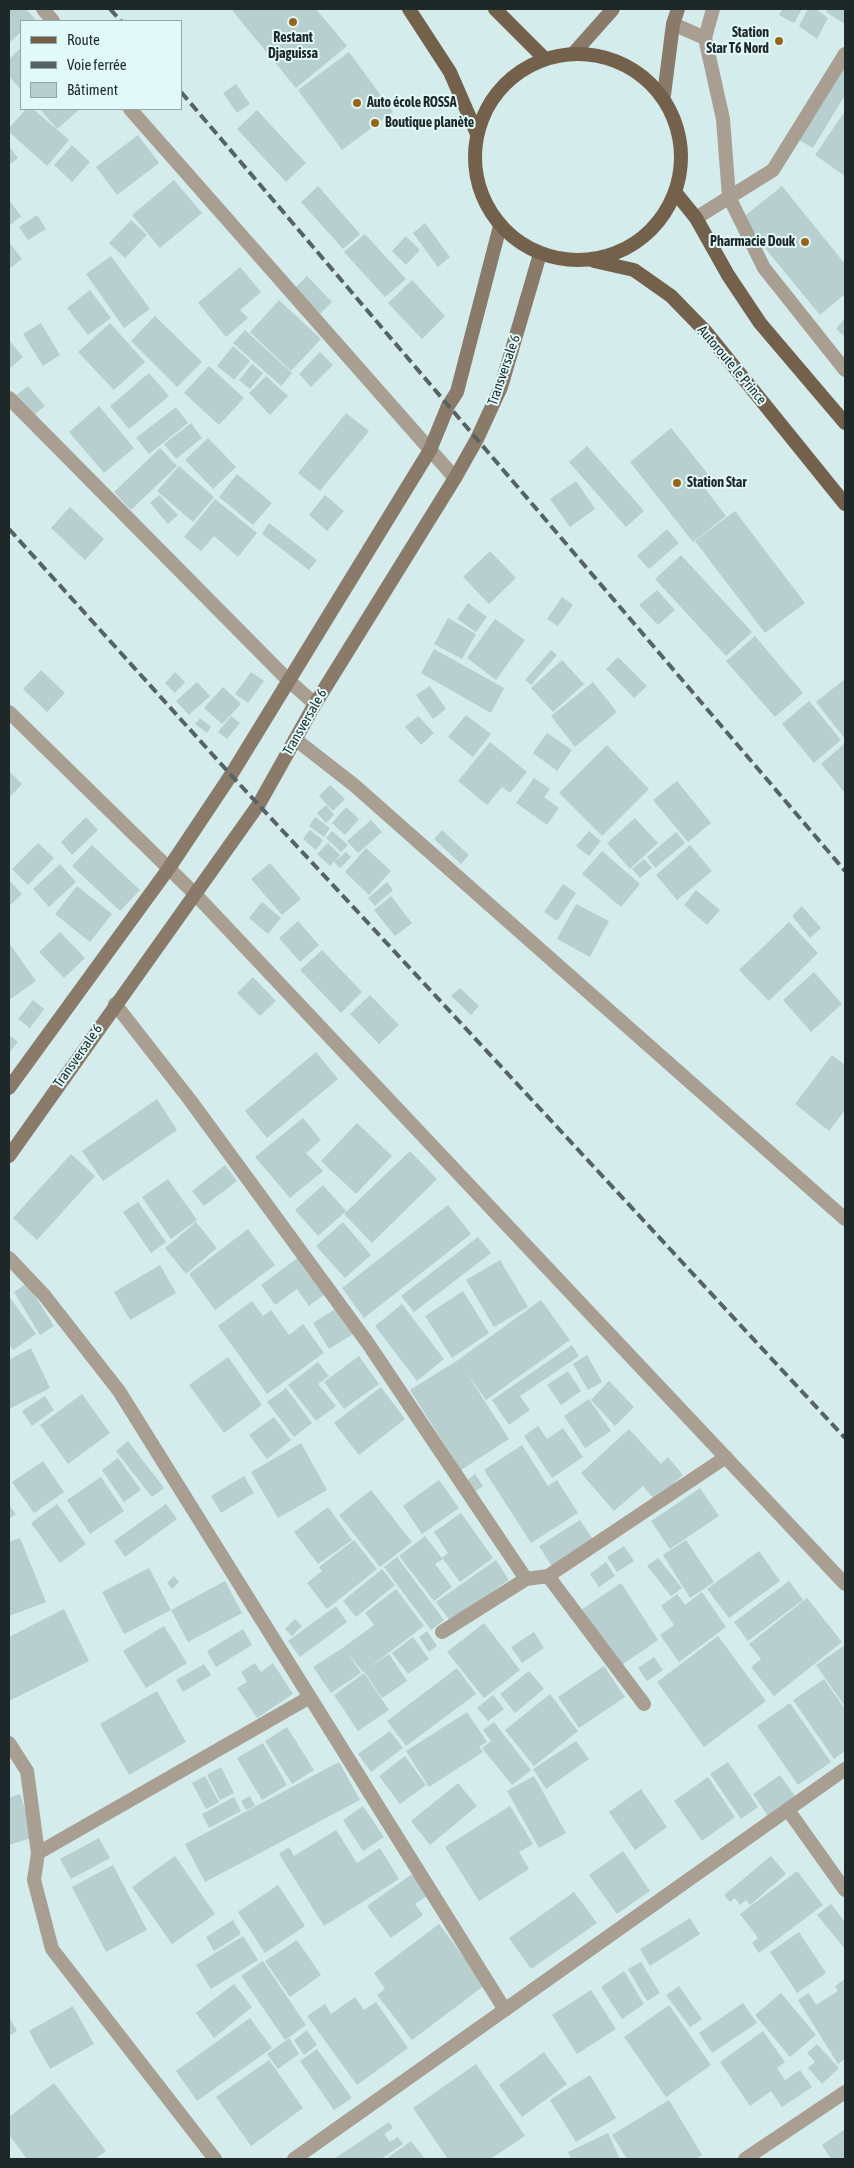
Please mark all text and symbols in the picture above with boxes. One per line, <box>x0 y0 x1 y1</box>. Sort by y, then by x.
marker: Restant Djaguissa <box>287 16 299 28</box>
legend <box>20 20 182 110</box>
place label: Station Star T6 Nord <box>706 25 769 58</box>
place label: Restant Djaguissa <box>268 30 318 62</box>
text: Route <box>67 31 100 48</box>
marker: Station Star T6 Nord <box>773 35 785 47</box>
text: Voie ferrée <box>67 56 127 73</box>
text: Bâtiment <box>67 81 118 98</box>
place label: Auto école ROSSA <box>367 95 457 111</box>
marker: Auto école ROSSA <box>351 97 363 109</box>
place label: Boutique planète <box>385 115 474 131</box>
marker: Boutique planète <box>369 117 381 129</box>
place label: Pharmacie Douk <box>710 234 795 250</box>
marker: Pharmacie Douk <box>799 236 811 248</box>
street label: Autoroute le Prince <box>694 322 770 408</box>
street label: Transversale 6 <box>484 333 524 407</box>
place label: Station Star <box>687 475 747 491</box>
marker: Station Star <box>671 477 683 489</box>
street label: Transversale 6 <box>279 686 331 758</box>
street label: Transversale 6 <box>50 1021 106 1091</box>

